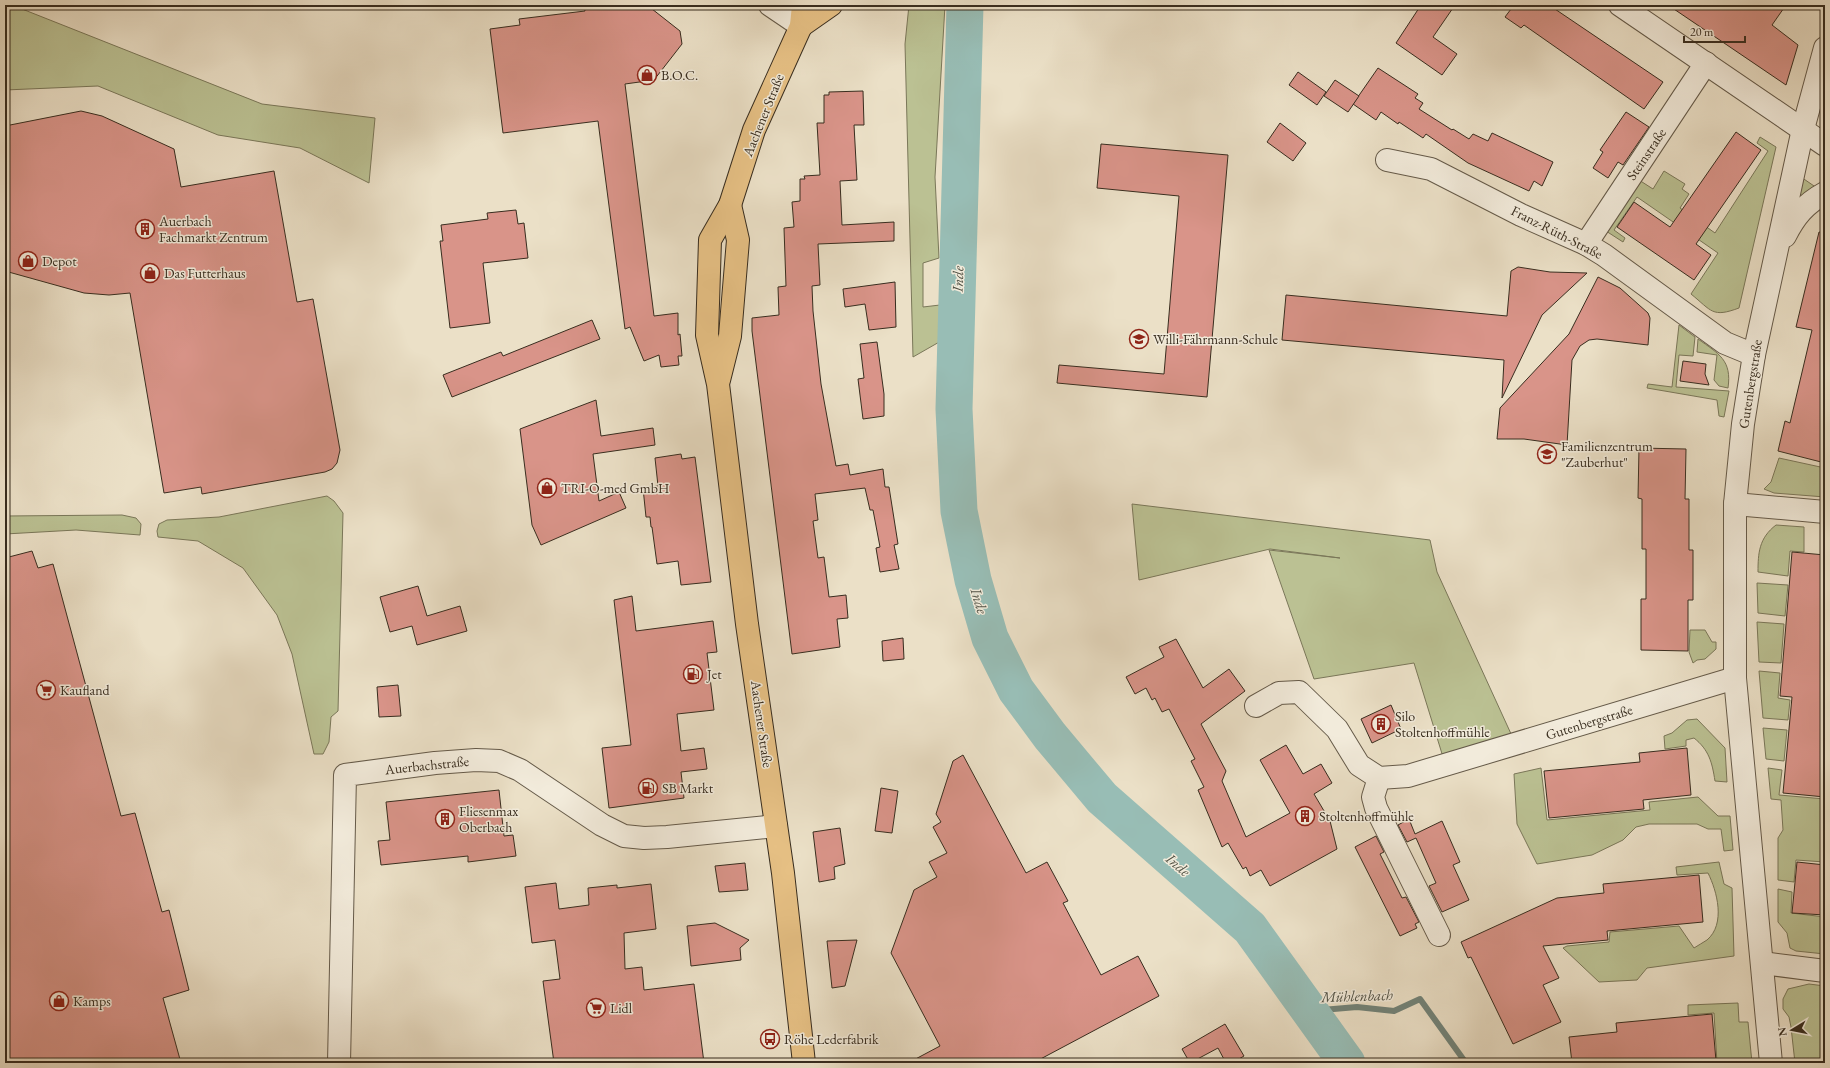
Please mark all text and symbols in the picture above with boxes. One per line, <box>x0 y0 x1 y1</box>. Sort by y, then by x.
scale bar <box>1684 18 1745 44</box>
text: 20 m <box>1690 24 1714 40</box>
shop icon: B.O.C. <box>636 64 658 86</box>
place label: B.O.C. <box>661 66 698 84</box>
street label: Aachener Straße <box>738 70 788 160</box>
street label: Steinstraße <box>1622 124 1670 183</box>
street label: Franz-Rüth-Straße <box>1508 201 1606 263</box>
place label: Auerbach Fachmarkt Zentrum <box>158 212 268 246</box>
building icon: Auerbach Fachmarkt Zentrum <box>134 218 156 240</box>
shop icon: Depot <box>17 250 39 272</box>
place label: Depot <box>42 252 77 270</box>
shop icon: Das Futterhaus <box>139 262 161 284</box>
place label: Das Futterhaus <box>164 264 246 282</box>
water label: Inde <box>948 265 967 293</box>
school or university icon: Willi-Fährmann-Schule <box>1128 328 1150 350</box>
place label: Willi-Fährmann-Schule <box>1153 330 1278 348</box>
street label: Gutenbergstraße <box>1734 338 1766 430</box>
place label: Familienzentrum "Zauberhut" <box>1561 437 1653 471</box>
school or university icon: Familienzentrum "Zauberhut" <box>1536 443 1558 465</box>
shop icon: TRI-O-med GmbH <box>536 477 558 499</box>
place label: TRI-O-med GmbH <box>561 479 669 497</box>
water label: Inde <box>966 585 993 617</box>
fuel station icon: Jet <box>682 663 704 685</box>
place label: Jet <box>706 665 722 683</box>
street label: Aachener Straße <box>747 678 777 769</box>
supermarket icon: Kaufland <box>35 679 57 701</box>
place label: Kaufland <box>60 681 111 699</box>
street label: Gutenbergstraße <box>1543 700 1635 744</box>
place label: Silo Stoltenhoffmühle <box>1395 707 1490 741</box>
building icon: Silo Stoltenhoffmühle <box>1370 713 1392 735</box>
street label: Auerbachstraße <box>383 752 470 778</box>
fuel station icon: SB Markt <box>637 777 659 799</box>
place label: SB Markt <box>662 779 714 797</box>
place label: Fliesenmax Oberbach <box>459 802 518 836</box>
building icon: Stoltenhoffmühle <box>1294 805 1316 827</box>
place label: Stoltenhoffmühle <box>1319 807 1414 825</box>
building icon: Fliesenmax Oberbach <box>434 808 456 830</box>
water label: Inde <box>1161 848 1195 881</box>
water label: Mühlenbach <box>1320 985 1394 1006</box>
shop icon: Kamps <box>48 990 70 1012</box>
place label: Kamps <box>73 992 111 1010</box>
supermarket icon: Lidl <box>585 997 607 1019</box>
place label: Lidl <box>610 999 633 1017</box>
north arrow <box>1772 1010 1812 1050</box>
text: N <box>1774 1026 1790 1037</box>
bus stop icon: Röhe Lederfabrik <box>759 1028 781 1050</box>
place label: Röhe Lederfabrik <box>784 1030 879 1048</box>

